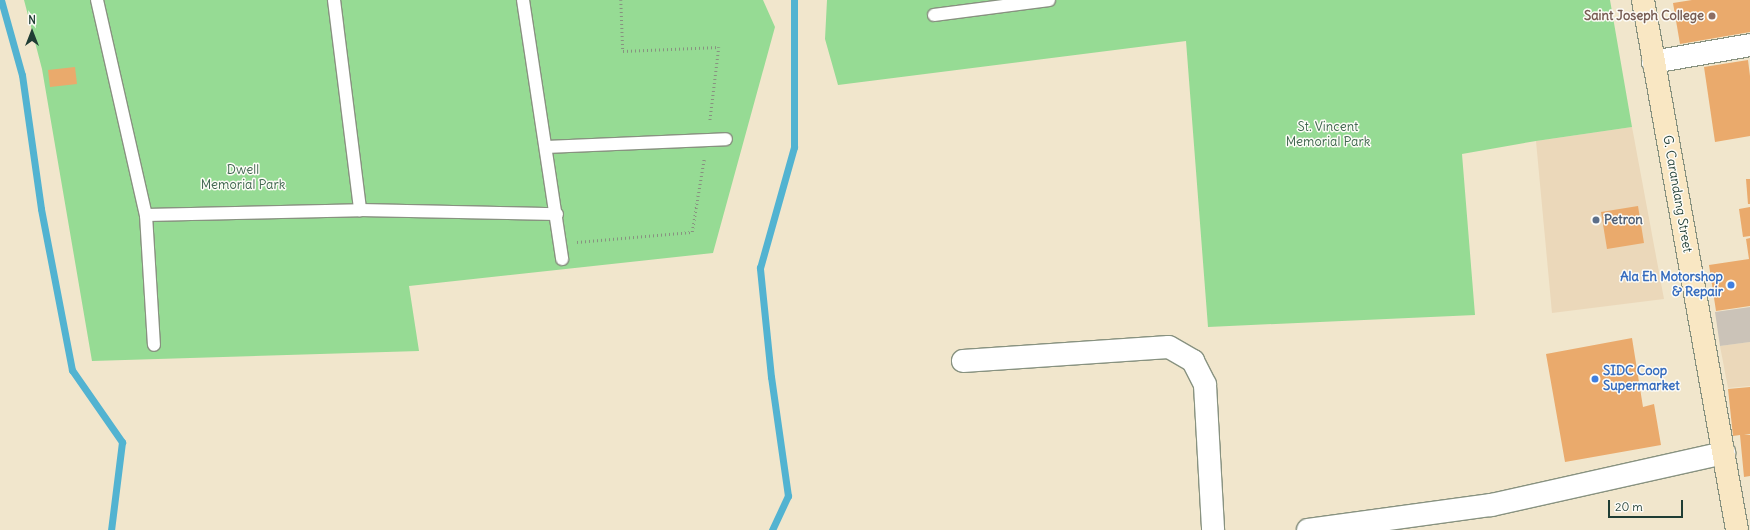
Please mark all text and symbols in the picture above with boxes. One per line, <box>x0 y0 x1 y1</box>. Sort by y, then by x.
place label: Saint Joseph College <box>1584 8 1704 24</box>
marker: Saint Joseph College <box>1707 11 1717 21</box>
north arrow <box>12 12 52 52</box>
text: N <box>28 13 36 27</box>
park label: St. Vincent Memorial Park <box>1286 120 1370 151</box>
street label: G. Carandang Street <box>1659 134 1695 254</box>
park label: Dwell Memorial Park <box>201 163 285 194</box>
place label: Petron <box>1604 212 1643 228</box>
marker: Petron <box>1591 215 1601 225</box>
place label: Ala Eh Motorshop & Repair <box>1620 270 1723 301</box>
marker: Ala Eh Motorshop & Repair <box>1726 280 1736 290</box>
place label: SIDC Coop Supermarket <box>1603 364 1680 395</box>
marker: SIDC Coop Supermarket <box>1590 374 1600 384</box>
scale bar <box>1610 492 1685 518</box>
text: 20 m <box>1615 499 1643 514</box>

